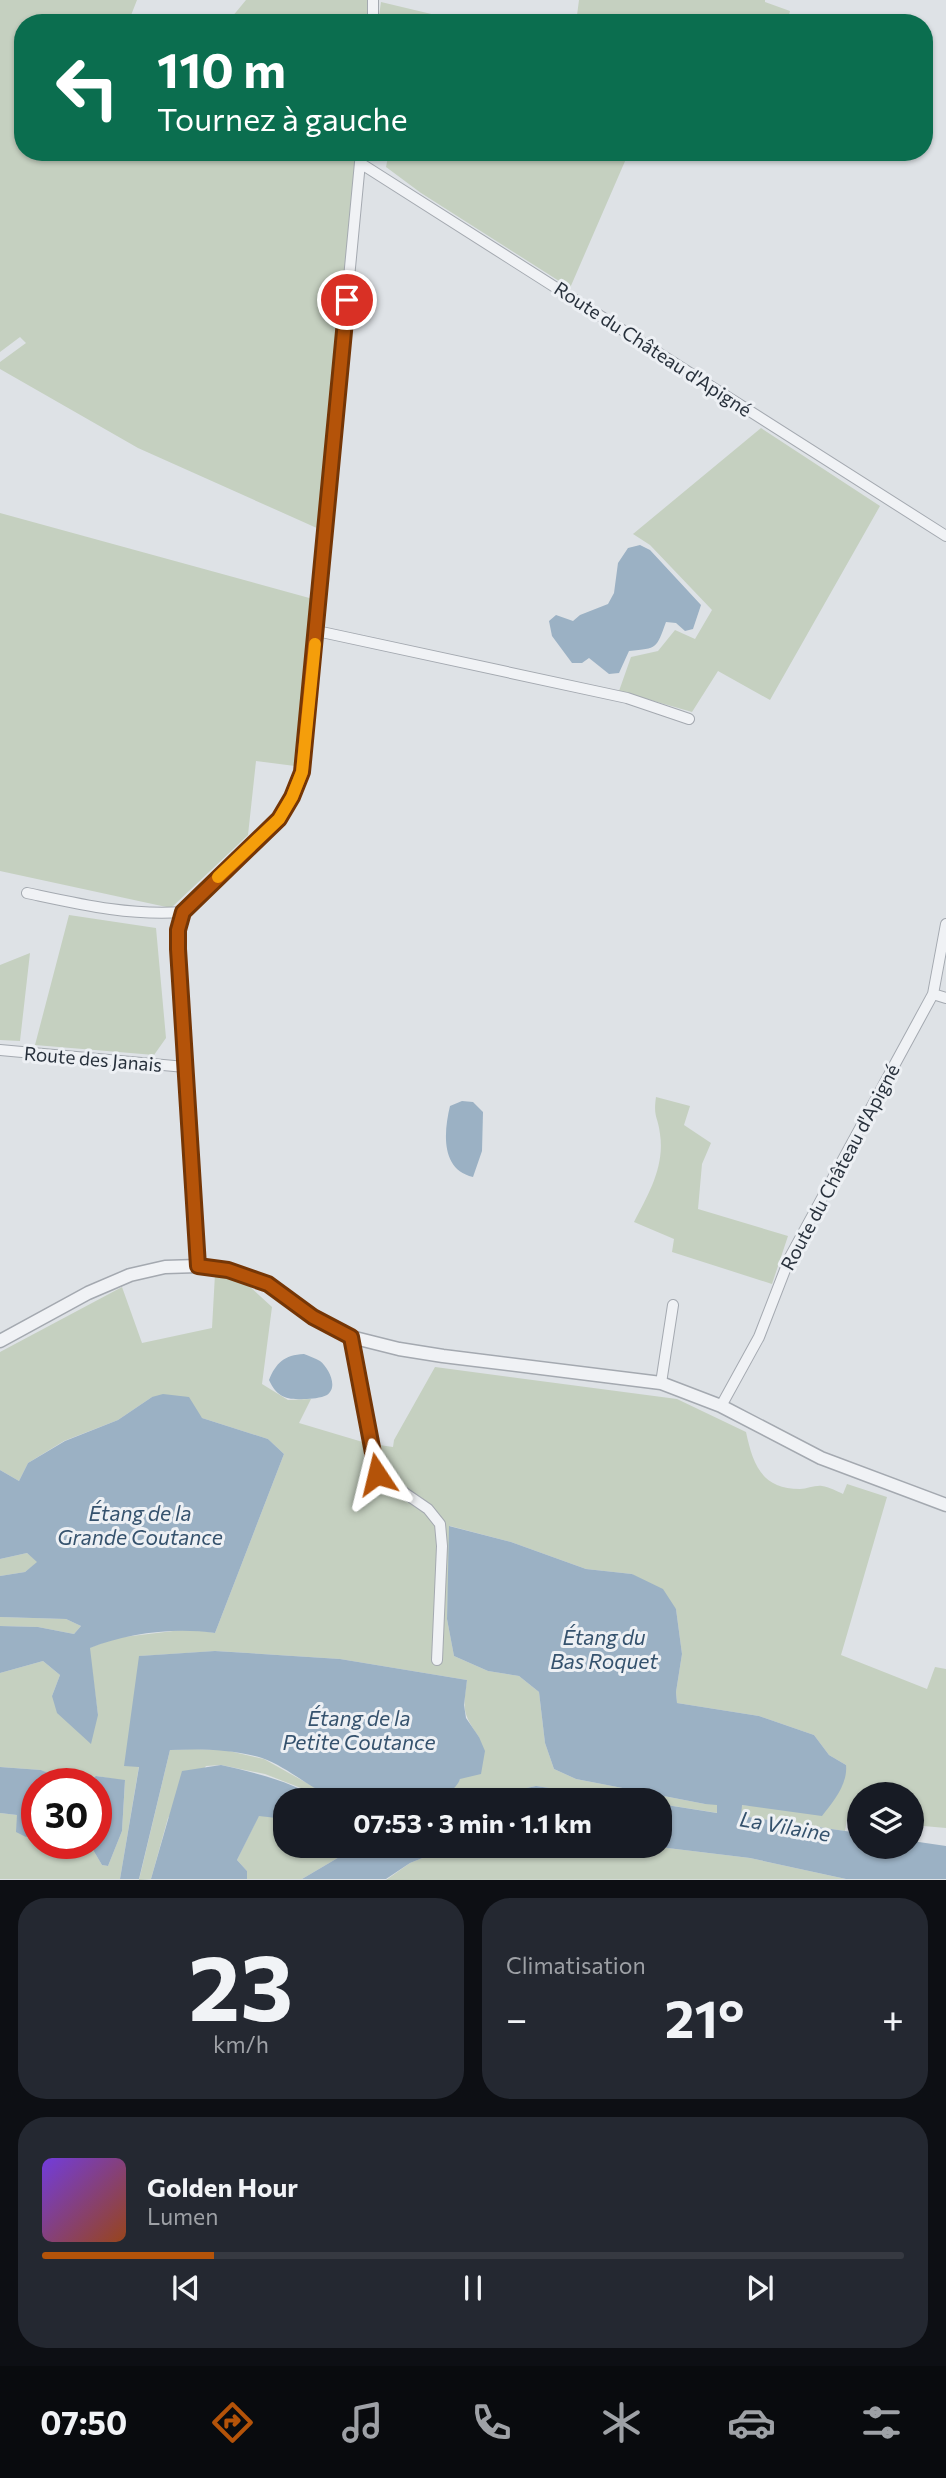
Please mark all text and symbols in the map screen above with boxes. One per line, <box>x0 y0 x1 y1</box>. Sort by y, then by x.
text: 110 m <box>157 38 286 98</box>
icon: left <box>42 42 133 133</box>
text: Tournez à gauche <box>157 98 408 138</box>
pin <box>317 270 377 330</box>
street label: Route du Château d'Apigné <box>550 276 756 421</box>
icon: arrive <box>328 281 366 319</box>
street label: Route des Janais <box>23 1041 163 1076</box>
street label: Route du Château d'Apigné <box>775 1060 904 1274</box>
position arrow <box>340 1437 414 1511</box>
water label: Étang de la Grande Coutance <box>57 1500 223 1549</box>
water label: Étang du Bas Roquet <box>550 1624 658 1673</box>
water label: Étang de la Petite Coutance <box>282 1705 436 1754</box>
speed limit sign: 30 <box>21 1768 112 1859</box>
map controls <box>847 1782 924 1859</box>
button: layers <box>847 1782 924 1859</box>
water label: La Vilaine <box>738 1805 833 1846</box>
text: 07:53 · 3 min · 1.1 km <box>353 1807 592 1838</box>
text: 23 <box>189 1928 293 2040</box>
text: Climatisation <box>506 1951 646 1979</box>
text: 21° <box>665 1985 744 2049</box>
text: − <box>506 1994 528 2041</box>
text: + <box>882 1994 904 2041</box>
text: km/h <box>213 2030 269 2058</box>
text: Golden Hour <box>147 2171 298 2202</box>
text: Lumen <box>147 2202 218 2230</box>
icon: previous <box>167 2269 205 2307</box>
icon: pause <box>454 2269 492 2307</box>
icon: next <box>741 2269 779 2307</box>
icon: directions <box>208 2398 257 2447</box>
icon: music <box>338 2398 387 2447</box>
icon: phone <box>467 2398 516 2447</box>
icon: climate <box>597 2398 646 2447</box>
icon: car <box>727 2398 776 2447</box>
icon: filters <box>857 2398 906 2447</box>
text: 07:50 <box>40 2402 127 2442</box>

